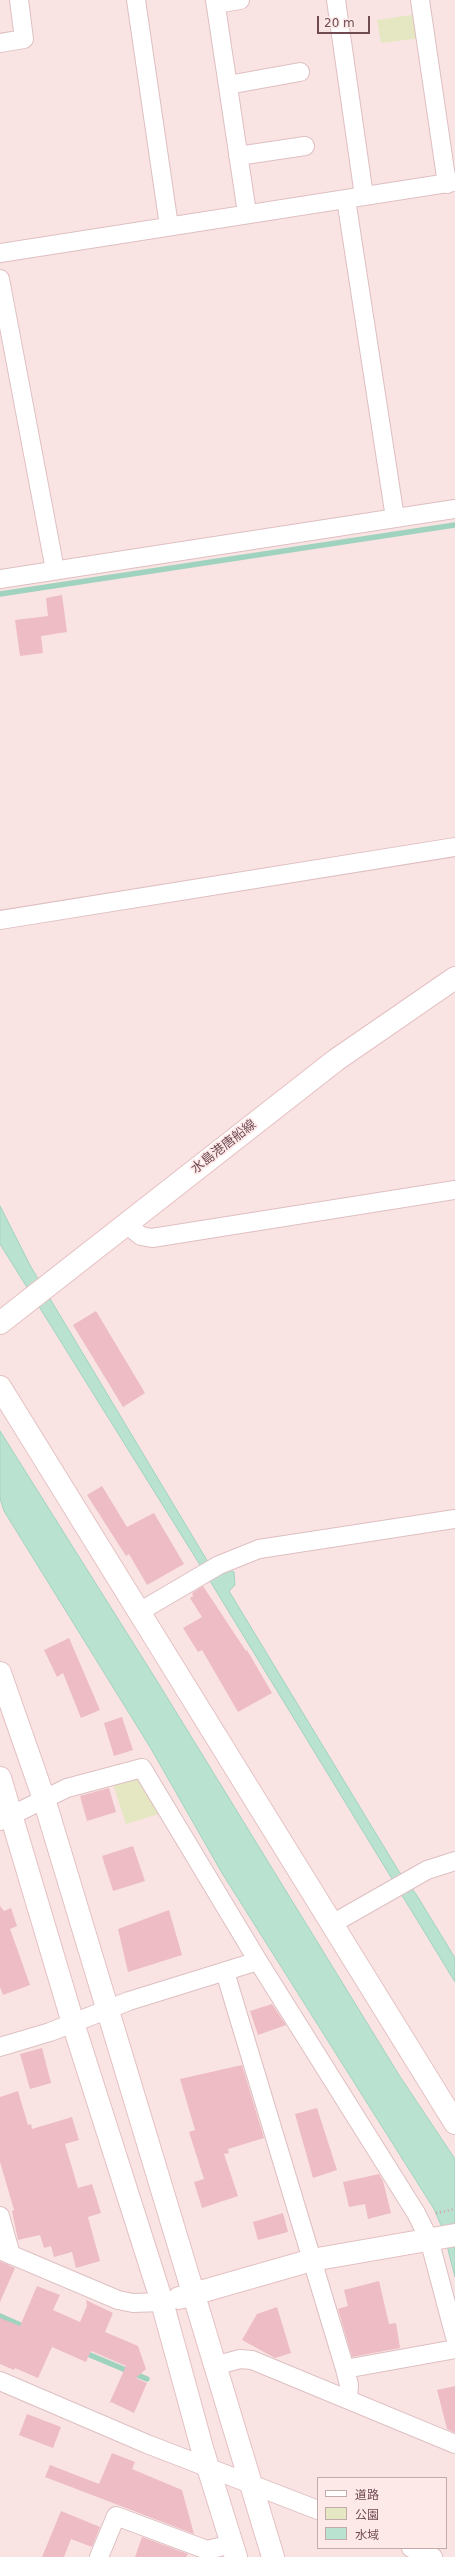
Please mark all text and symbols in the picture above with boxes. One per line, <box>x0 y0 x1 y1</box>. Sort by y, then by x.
scale bar <box>319 8 372 34</box>
text: 20 m <box>324 16 355 30</box>
street label: 水島港唐船線 <box>188 1117 260 1177</box>
legend <box>317 2477 447 2549</box>
text: 道路 <box>355 2488 379 2502</box>
text: 公園 <box>355 2508 379 2522</box>
text: 水域 <box>355 2528 379 2542</box>

